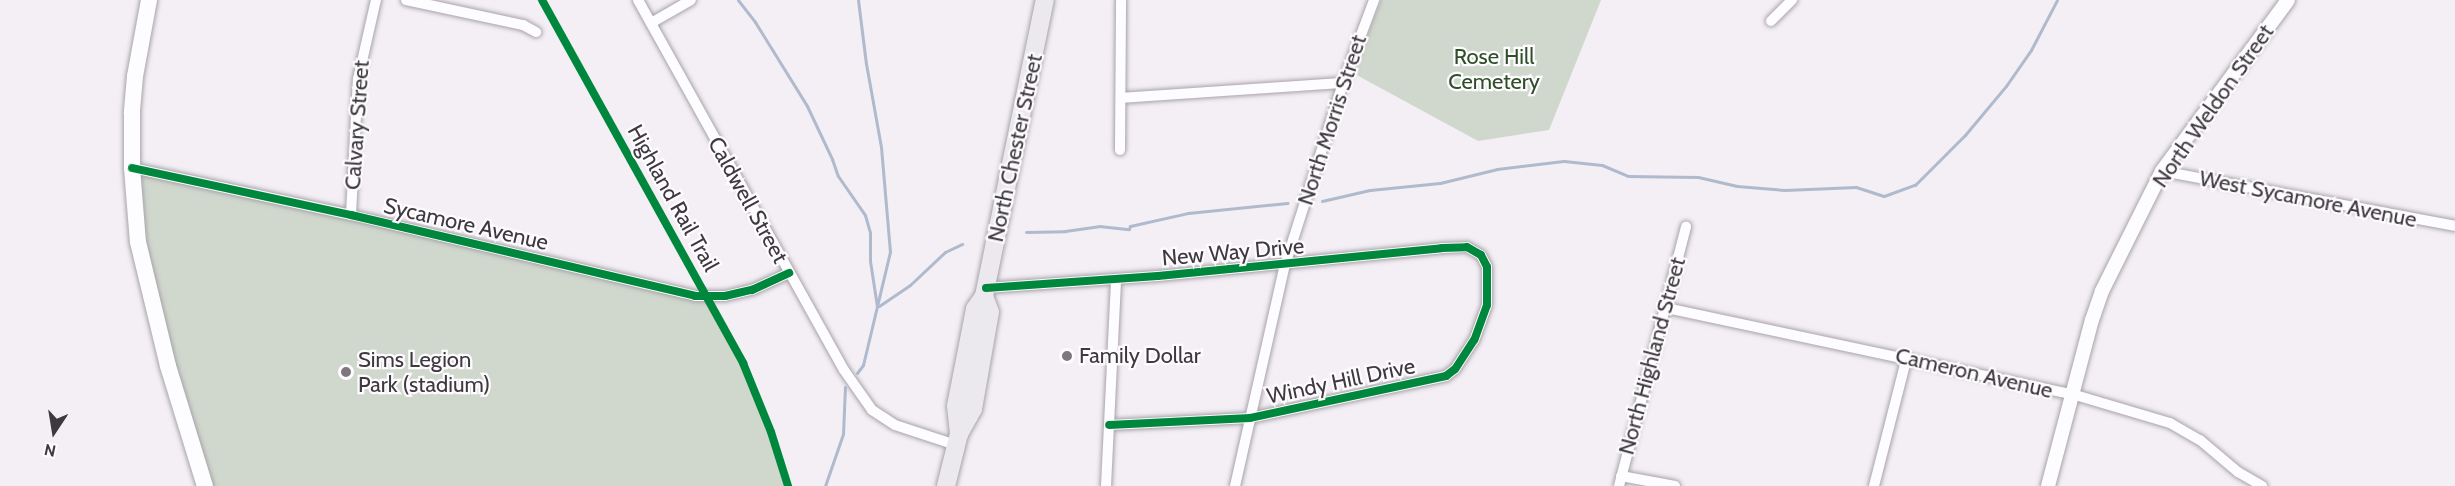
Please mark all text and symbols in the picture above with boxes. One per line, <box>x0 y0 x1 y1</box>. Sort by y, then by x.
street label: North Weldon Street <box>2147 19 2279 193</box>
street label: North Morris Street <box>1292 32 1372 208</box>
park label: Rose Hill Cemetery <box>1448 43 1540 94</box>
street label: North Chester Street <box>982 52 1048 244</box>
street label: Calvary Street <box>339 59 375 191</box>
street label: Highland Rail Trail <box>622 120 724 276</box>
street label: Caldwell Street <box>702 132 794 268</box>
street label: West Sycamore Avenue <box>2197 165 2419 233</box>
street label: Sycamore Avenue <box>381 192 551 256</box>
street label: New Way Drive <box>1161 233 1305 271</box>
street label: North Highland Street <box>1613 254 1691 458</box>
street label: Cameron Avenue <box>1893 342 2055 404</box>
place label: Family Dollar <box>1079 343 1201 369</box>
place label: Sims Legion Park (stadium) <box>358 346 490 398</box>
marker: Family Dollar <box>1060 349 1074 363</box>
street label: Windy Hill Drive <box>1265 352 1417 410</box>
marker: Sims Legion Park (stadium) <box>339 365 353 379</box>
north arrow <box>24 402 84 462</box>
text: N <box>43 440 58 461</box>

